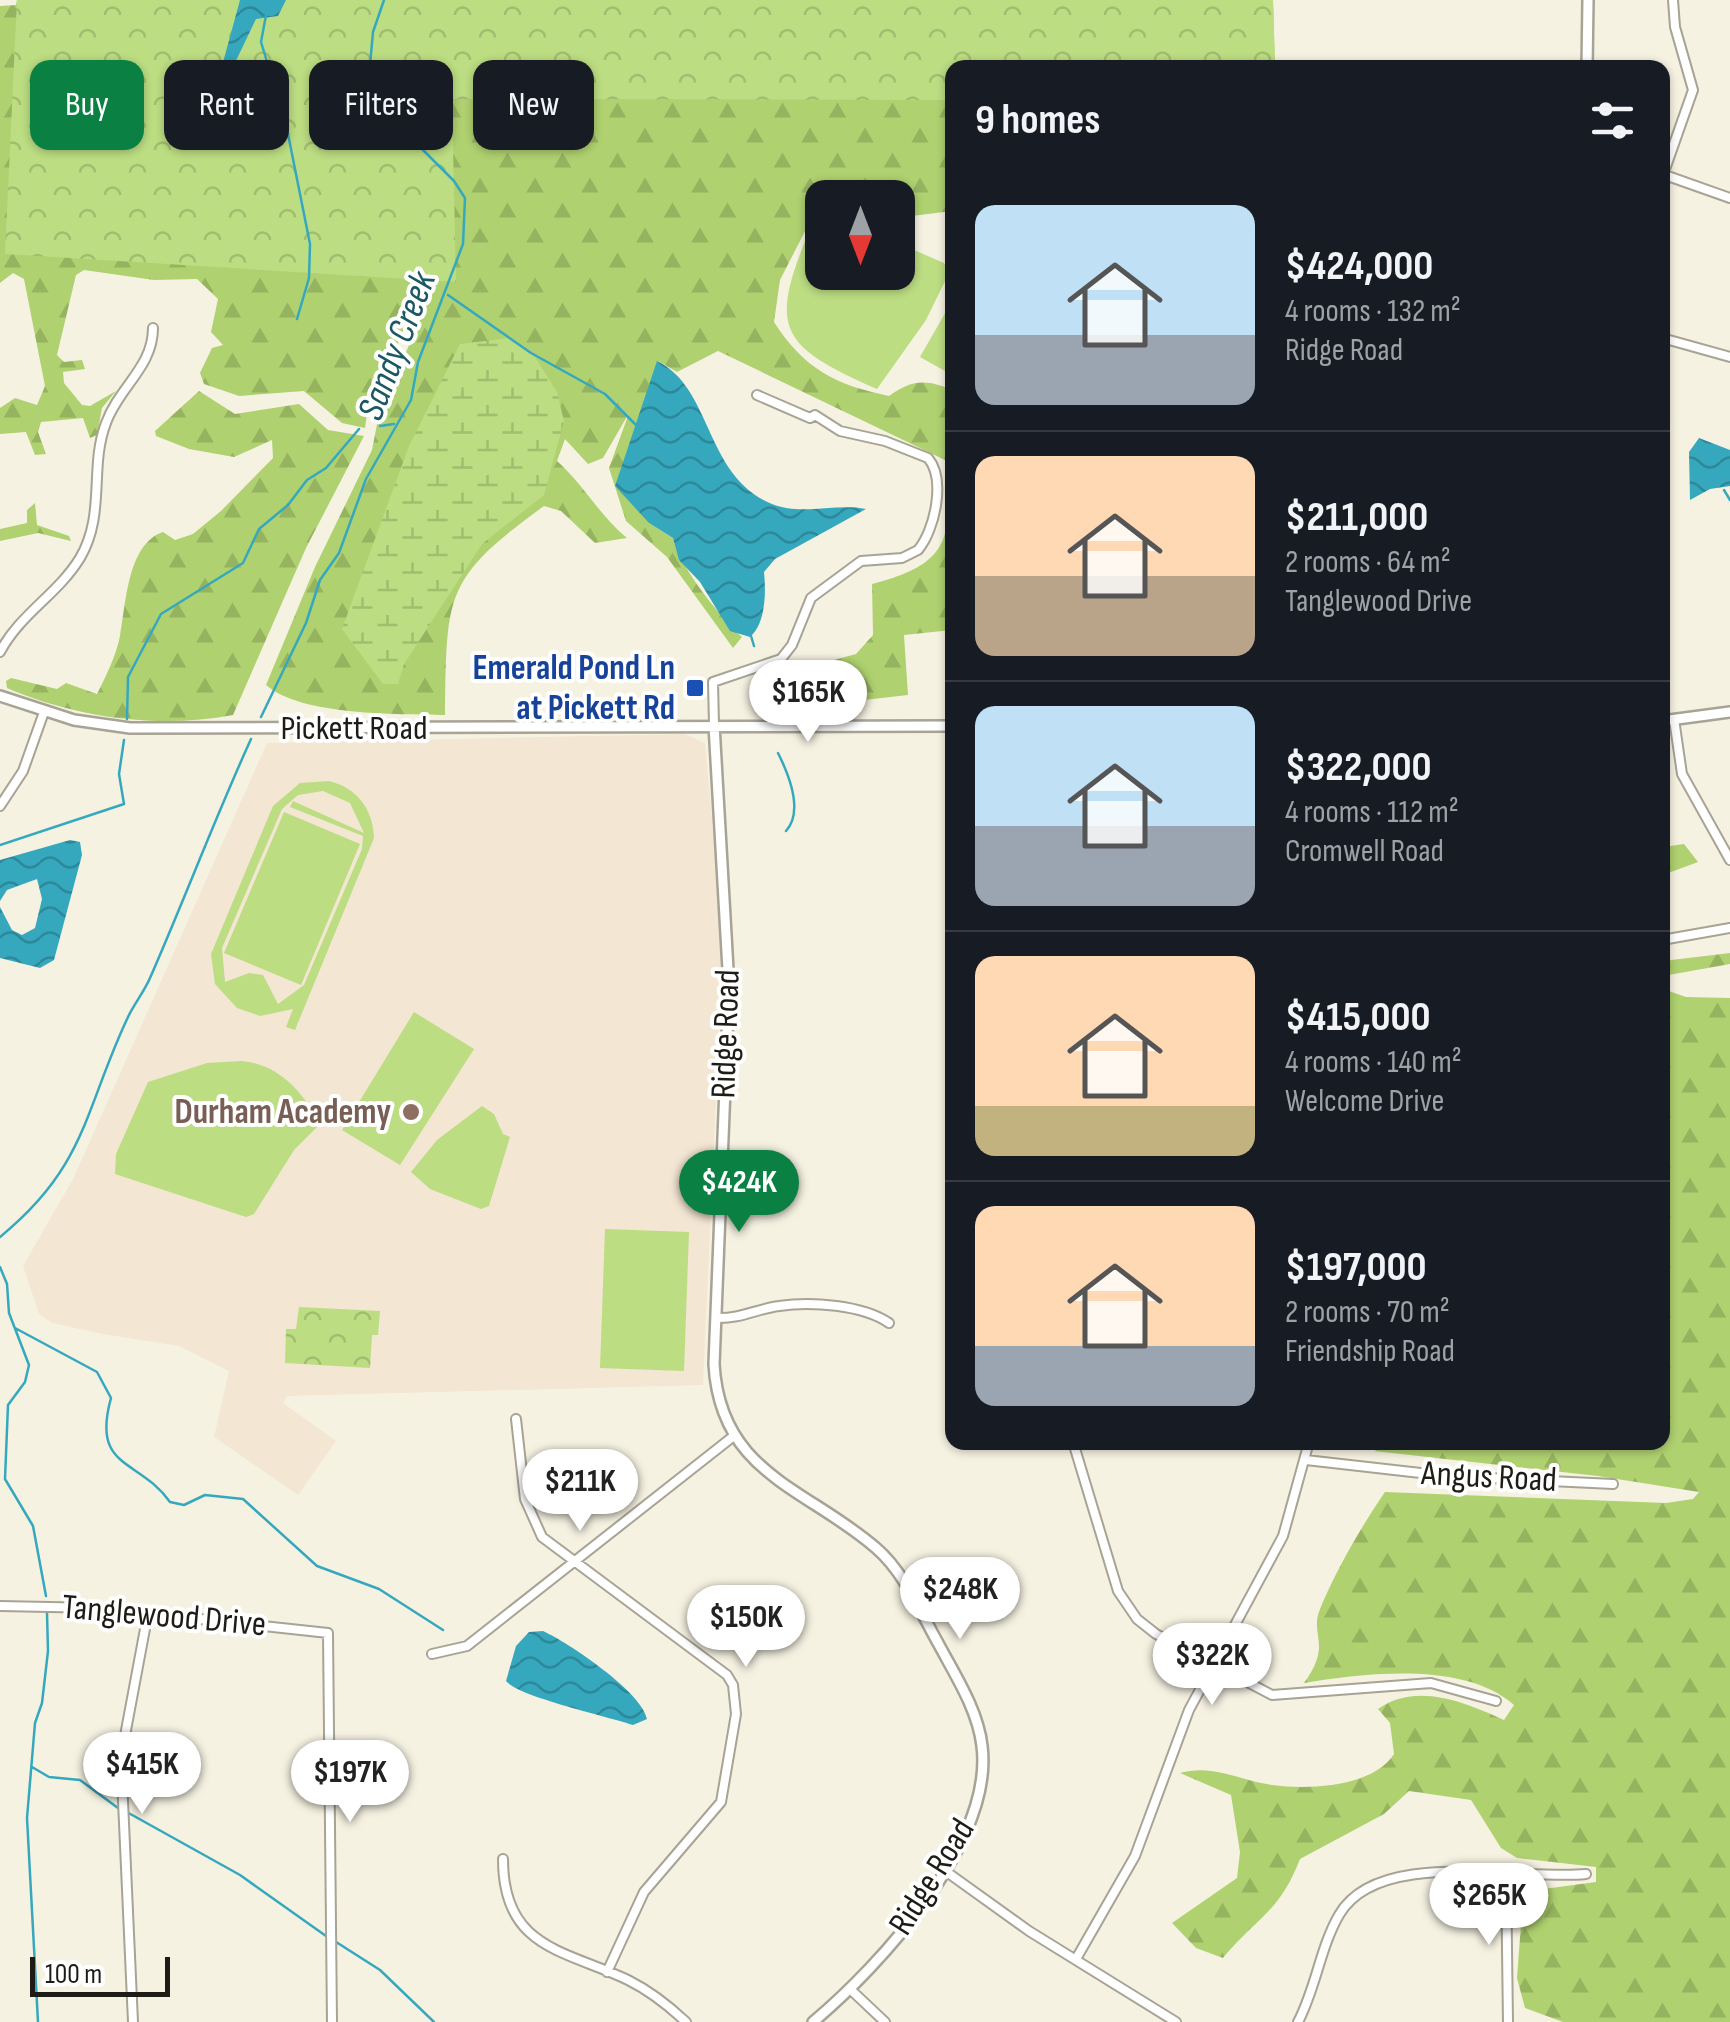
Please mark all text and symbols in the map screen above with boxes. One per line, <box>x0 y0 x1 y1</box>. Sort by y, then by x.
chip: Buy <box>30 60 144 150</box>
chip: Rent <box>164 60 289 150</box>
chip: Filters <box>309 60 453 150</box>
chip: New <box>473 60 594 150</box>
icon: filters <box>1585 93 1640 148</box>
text: 9 homes <box>975 95 1100 146</box>
north arrow <box>805 180 915 290</box>
map controls <box>805 180 915 290</box>
text: $424,000 <box>1285 241 1433 292</box>
icon: home <box>1055 245 1175 365</box>
water label: Sandy Creek <box>348 264 446 426</box>
text: 4 rooms · 132 m² <box>1285 292 1461 331</box>
text: Ridge Road <box>1285 331 1403 370</box>
text: $211,000 <box>1285 492 1428 543</box>
icon: home <box>1055 496 1175 616</box>
text: 2 rooms · 64 m² <box>1285 543 1451 582</box>
text: Tanglewood Drive <box>1285 582 1472 621</box>
place label: Emerald Pond Ln at Pickett Rd <box>472 647 675 730</box>
pin: $165K <box>738 660 878 745</box>
text: $165K <box>771 673 845 712</box>
marker: Emerald Pond Ln at Pickett Rd <box>684 677 706 699</box>
street label: Pickett Road <box>280 707 428 750</box>
text: $322,000 <box>1285 742 1432 793</box>
icon: home <box>1055 746 1175 866</box>
text: 4 rooms · 112 m² <box>1285 793 1459 832</box>
text: Cromwell Road <box>1285 832 1444 871</box>
street label: Ridge Road <box>702 969 750 1099</box>
text: $415,000 <box>1285 992 1430 1043</box>
icon: home <box>1055 996 1175 1116</box>
text: 4 rooms · 140 m² <box>1285 1043 1462 1082</box>
text: Welcome Drive <box>1285 1082 1444 1121</box>
place label: Durham Academy <box>175 1091 391 1134</box>
marker: Durham Academy <box>400 1101 422 1123</box>
pin: $424K <box>669 1150 809 1235</box>
text: $424K <box>701 1163 777 1202</box>
text: $197,000 <box>1285 1242 1427 1293</box>
icon: home <box>1055 1246 1175 1366</box>
text: 2 rooms · 70 m² <box>1285 1293 1450 1332</box>
text: Friendship Road <box>1285 1332 1455 1371</box>
pin: $211K <box>510 1449 650 1534</box>
street label: Angus Road <box>1419 1452 1558 1502</box>
text: $211K <box>544 1462 616 1501</box>
pin: $248K <box>890 1557 1030 1642</box>
text: $248K <box>922 1570 998 1609</box>
pin: $150K <box>676 1585 816 1670</box>
street label: Tanglewood Drive <box>60 1586 268 1646</box>
text: $150K <box>709 1598 783 1637</box>
pin: $322K <box>1142 1623 1282 1708</box>
text: $322K <box>1175 1636 1249 1675</box>
pin: $415K <box>72 1732 212 1817</box>
pin: $197K <box>280 1740 420 1825</box>
text: $415K <box>105 1745 179 1784</box>
text: $197K <box>313 1753 387 1792</box>
street label: Ridge Road <box>880 1811 984 1943</box>
pin: $265K <box>1419 1863 1559 1948</box>
text: $265K <box>1451 1876 1527 1915</box>
scale bar <box>30 1952 170 1996</box>
text: 100 m <box>45 1958 102 1991</box>

